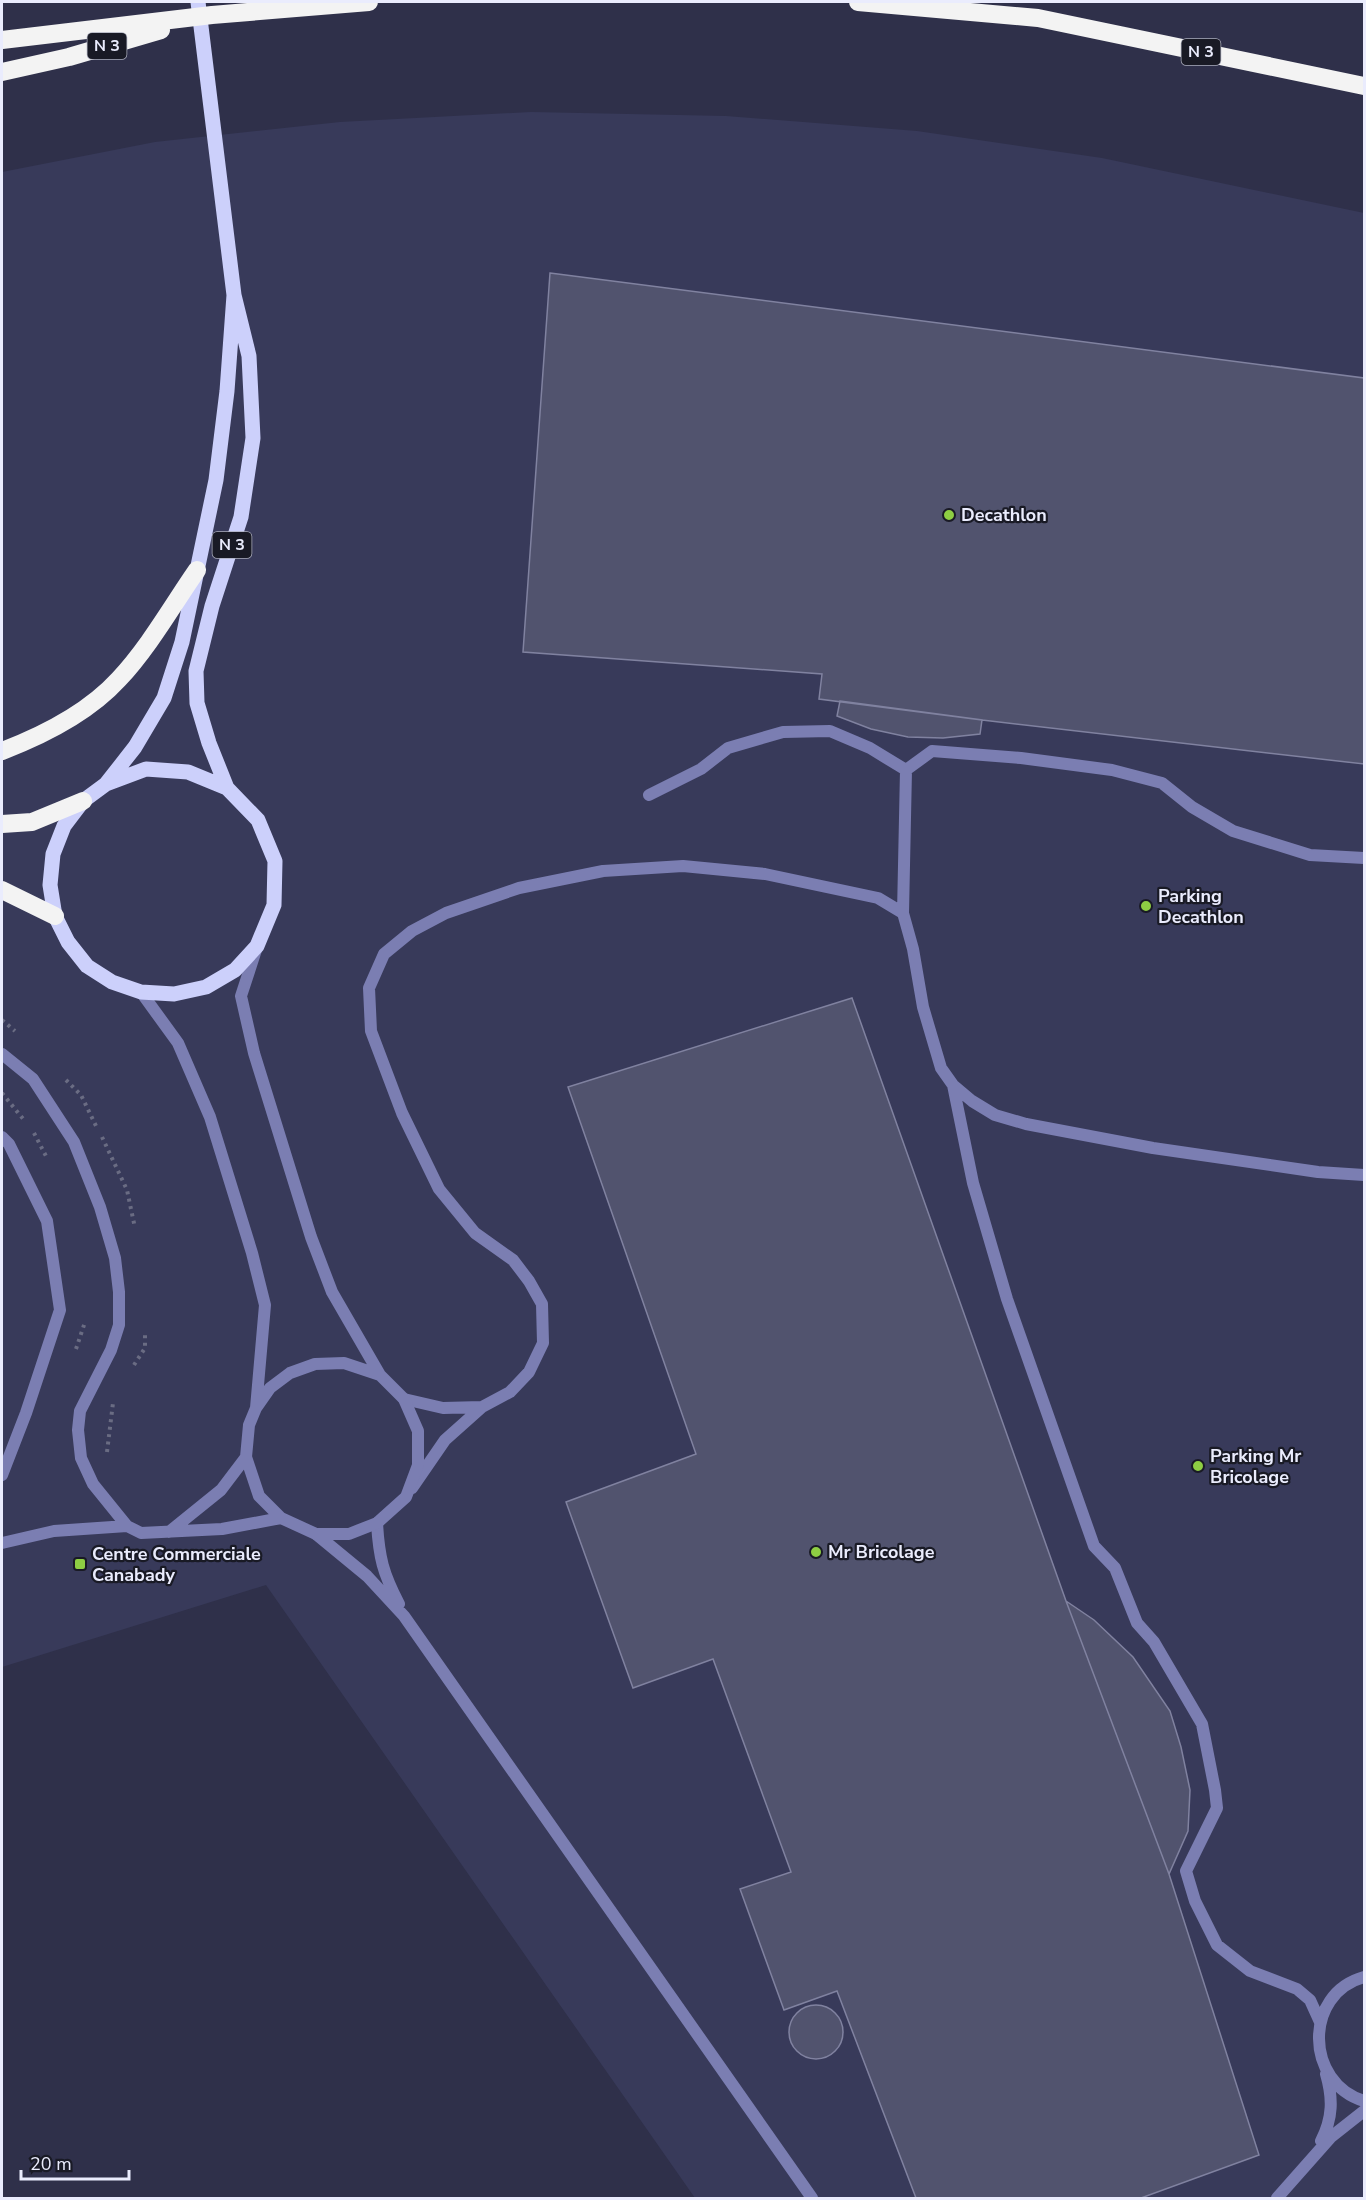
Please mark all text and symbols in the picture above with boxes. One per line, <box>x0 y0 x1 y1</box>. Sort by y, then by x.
road number: N 3 <box>88 33 126 59</box>
road number: N 3 <box>1182 39 1220 65</box>
place label: Decathlon <box>961 503 1047 527</box>
marker: Decathlon <box>942 508 956 522</box>
road number: N 3 <box>212 532 252 558</box>
place label: Parking Decathlon <box>1158 884 1244 929</box>
marker: Parking Decathlon <box>1139 899 1153 913</box>
place label: Parking Mr Bricolage <box>1210 1444 1301 1489</box>
marker: Parking Mr Bricolage <box>1191 1459 1205 1473</box>
place label: Mr Bricolage <box>828 1540 935 1564</box>
place label: Centre Commerciale Canabady <box>92 1542 261 1587</box>
marker: Mr Bricolage <box>809 1545 823 1559</box>
marker: Centre Commerciale Canabady <box>73 1557 87 1571</box>
scale bar <box>21 2143 129 2181</box>
text: 20 m <box>30 2152 72 2176</box>

